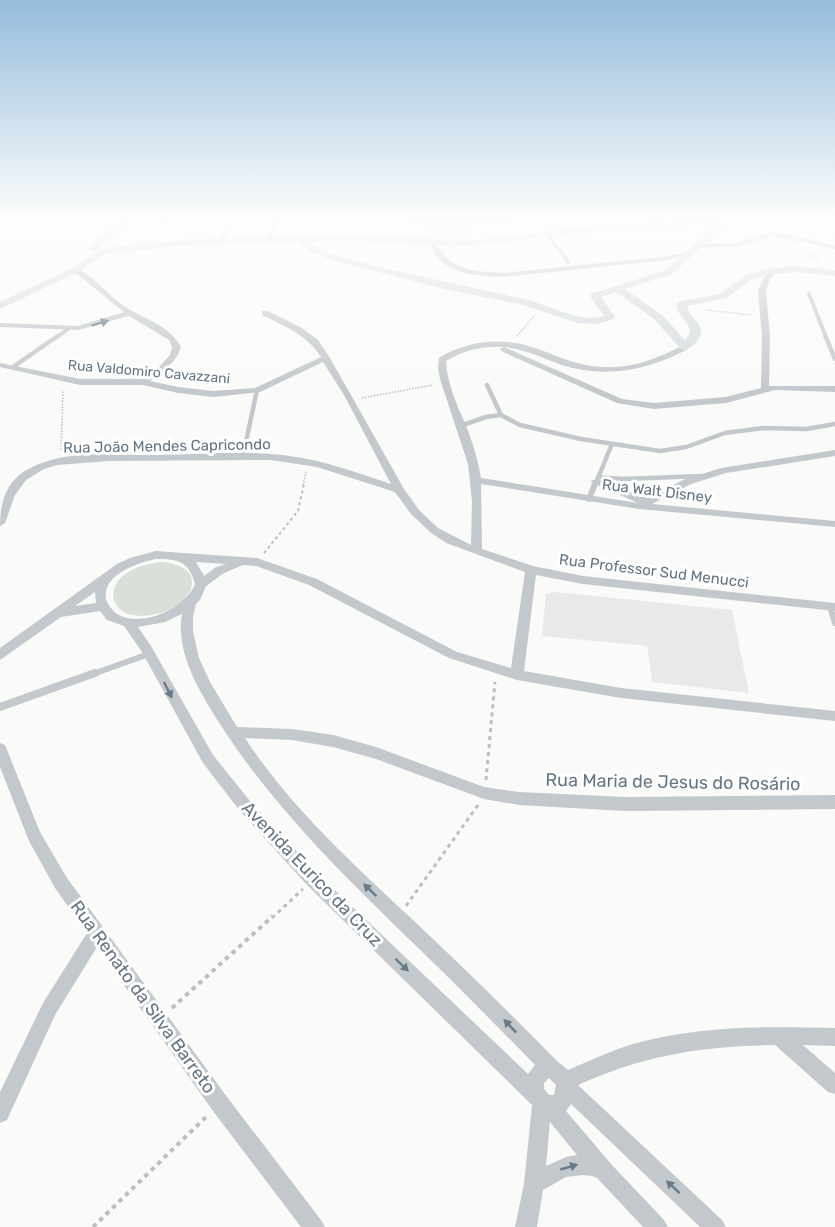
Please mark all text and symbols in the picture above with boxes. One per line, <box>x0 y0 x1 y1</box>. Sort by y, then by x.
one-way arrow <box>91 318 109 327</box>
street label: Rua Valdomiro Cavazzani <box>67 356 231 388</box>
street label: Rua João Mendes Capricondo <box>63 435 271 457</box>
street label: Rua Walt Disney <box>601 475 713 507</box>
street label: Rua Professor Sud Menucci <box>558 550 750 592</box>
one-way arrow <box>163 682 173 699</box>
street label: Rua Maria de Jesus do Rosário <box>545 769 801 795</box>
street label: Avenida Eurico da Cruz <box>237 797 387 951</box>
one-way arrow <box>364 883 378 897</box>
street label: Rua Renato da Silva Barreto <box>66 896 220 1098</box>
one-way arrow <box>394 958 408 972</box>
one-way arrow <box>504 1019 517 1034</box>
one-way arrow <box>560 1161 578 1171</box>
one-way arrow <box>666 1181 681 1194</box>

